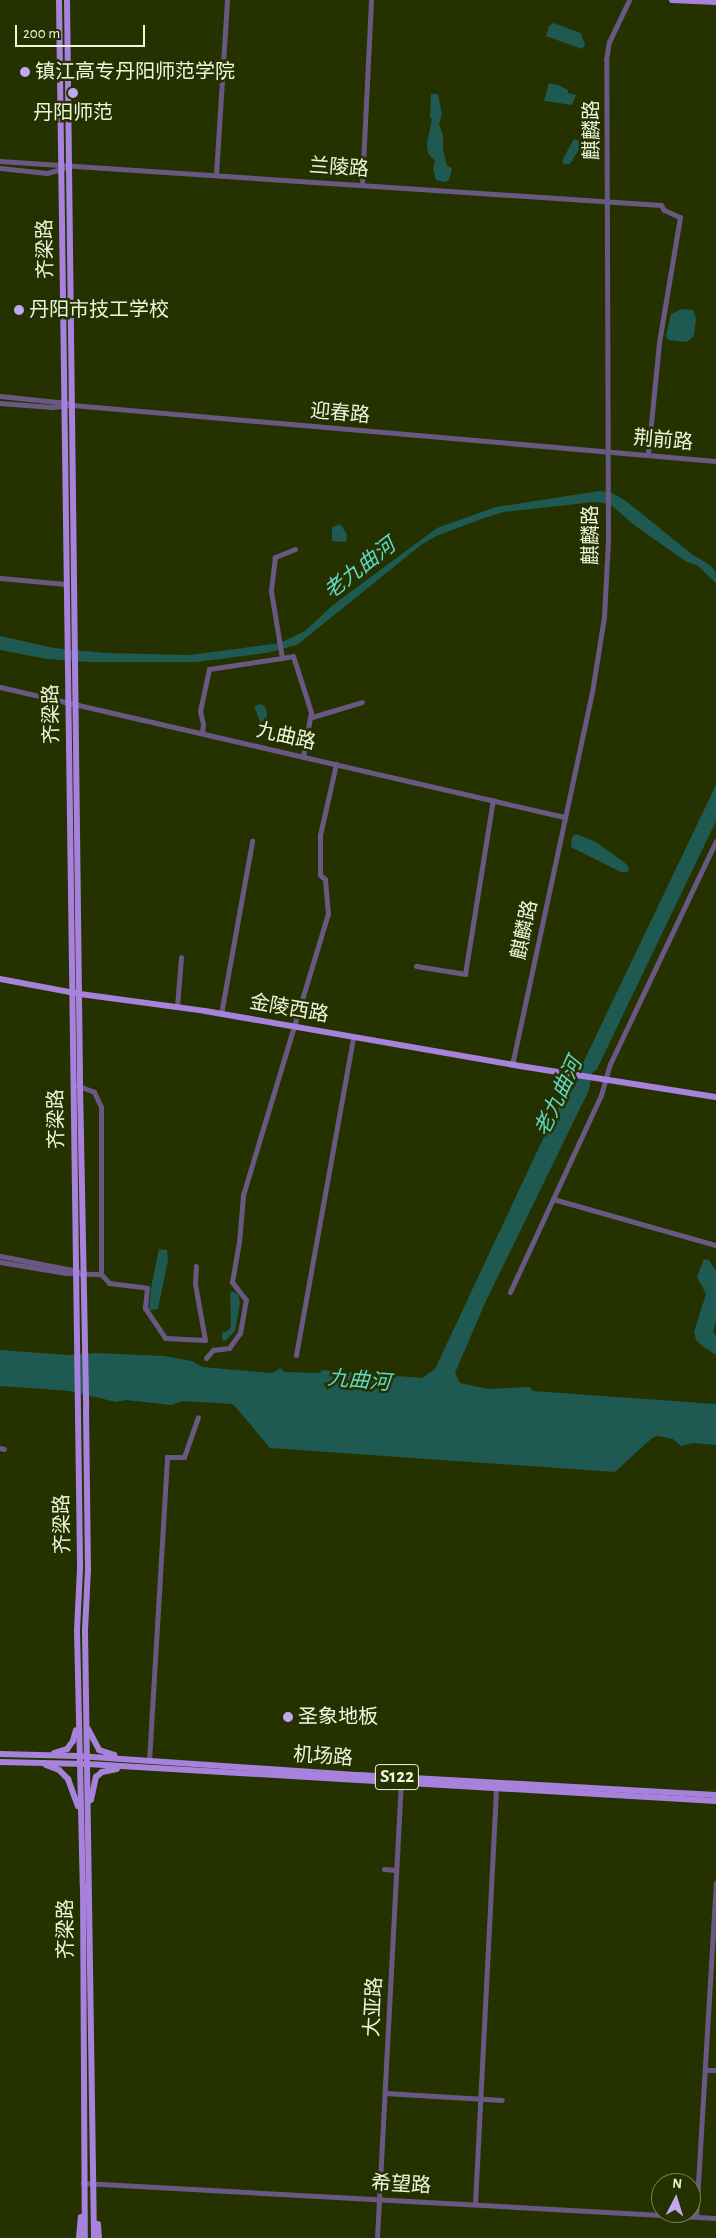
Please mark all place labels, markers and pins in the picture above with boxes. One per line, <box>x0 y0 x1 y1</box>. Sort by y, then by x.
place label: 镇江高专丹阳师范学院 <box>35 60 235 84</box>
marker: 镇江高专丹阳师范学院 <box>19 66 31 78</box>
marker: 丹阳师范 <box>67 87 79 99</box>
place label: 丹阳师范 <box>33 101 113 125</box>
place label: 丹阳市技工学校 <box>29 298 169 322</box>
marker: 丹阳市技工学校 <box>13 304 25 316</box>
place label: 圣象地板 <box>298 1705 378 1729</box>
marker: 圣象地板 <box>282 1711 294 1723</box>

